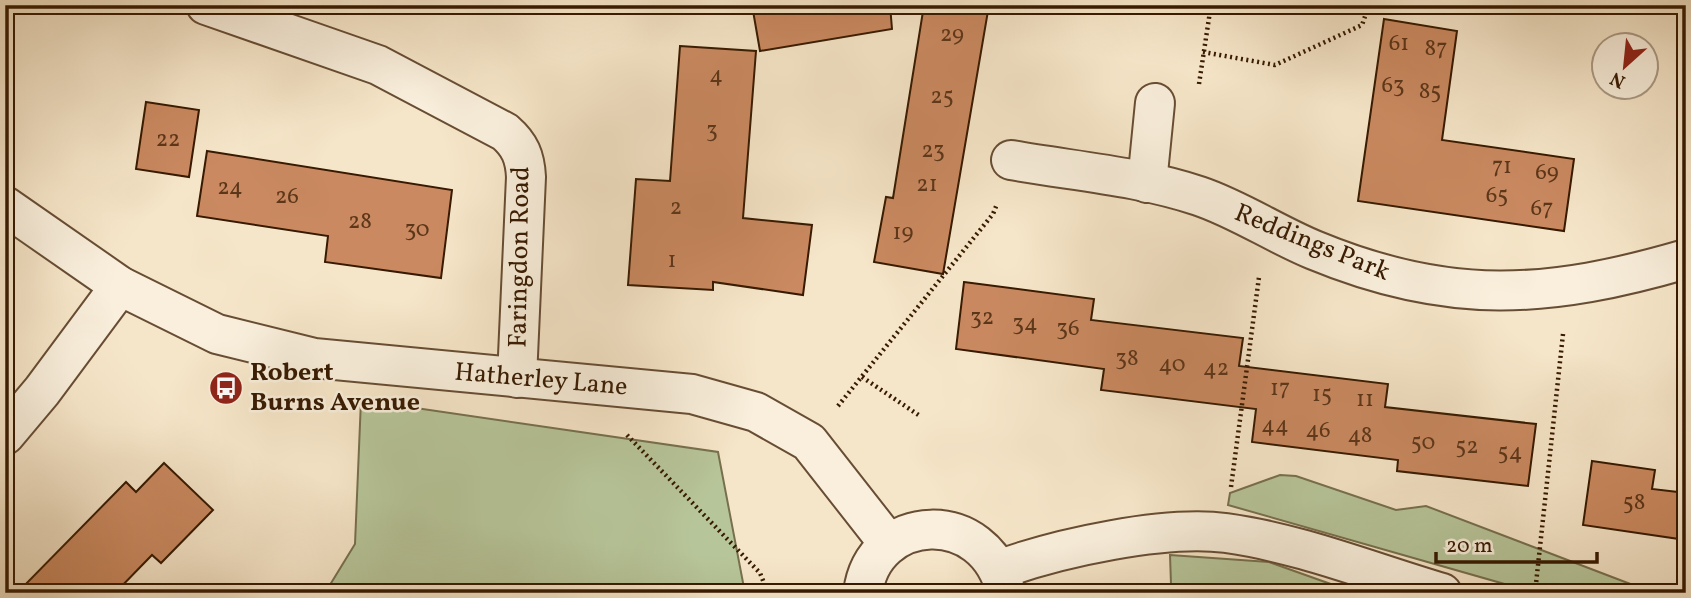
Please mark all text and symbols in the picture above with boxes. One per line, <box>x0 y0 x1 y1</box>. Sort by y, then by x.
house number: 29 <box>940 19 964 51</box>
house number: 61 <box>1389 28 1409 60</box>
north arrow <box>1590 32 1660 102</box>
house number: 87 <box>1425 33 1447 65</box>
house number: 4 <box>709 60 723 92</box>
text: N <box>1606 65 1630 94</box>
house number: 63 <box>1381 70 1405 102</box>
house number: 85 <box>1419 76 1441 108</box>
house number: 25 <box>930 81 954 113</box>
house number: 3 <box>706 115 718 147</box>
house number: 22 <box>156 124 180 156</box>
house number: 23 <box>921 135 945 167</box>
house number: 71 <box>1492 151 1512 183</box>
house number: 69 <box>1535 157 1559 189</box>
street label: Faringdon Road <box>500 166 540 348</box>
house number: 21 <box>916 169 938 201</box>
house number: 24 <box>217 172 243 204</box>
house number: 65 <box>1486 180 1508 212</box>
house number: 26 <box>275 181 299 213</box>
house number: 2 <box>670 192 682 224</box>
house number: 67 <box>1531 193 1553 225</box>
street label: Reddings Park <box>1229 195 1395 291</box>
house number: 28 <box>348 206 372 238</box>
house number: 30 <box>404 214 430 246</box>
house number: 19 <box>893 217 913 249</box>
house number: 1 <box>668 245 676 277</box>
house number: 32 <box>970 302 994 334</box>
house number: 34 <box>1012 308 1038 340</box>
house number: 36 <box>1056 313 1080 345</box>
house number: 38 <box>1115 343 1139 375</box>
house number: 40 <box>1158 349 1186 381</box>
house number: 42 <box>1203 353 1229 385</box>
place label: Robert Burns Avenue <box>250 355 420 421</box>
street label: Hatherley Lane <box>453 355 629 405</box>
bus stop icon: Robert Burns Avenue <box>207 369 245 407</box>
house number: 17 <box>1270 373 1290 405</box>
house number: 15 <box>1312 379 1332 411</box>
house number: 11 <box>1356 384 1374 416</box>
house number: 44 <box>1261 410 1289 442</box>
house number: 46 <box>1305 415 1331 447</box>
house number: 48 <box>1348 420 1372 452</box>
house number: 50 <box>1411 427 1435 459</box>
house number: 52 <box>1455 431 1479 463</box>
house number: 54 <box>1498 437 1522 469</box>
house number: 58 <box>1623 487 1645 519</box>
scale bar <box>1436 521 1596 565</box>
text: 20 m <box>1446 532 1492 561</box>

